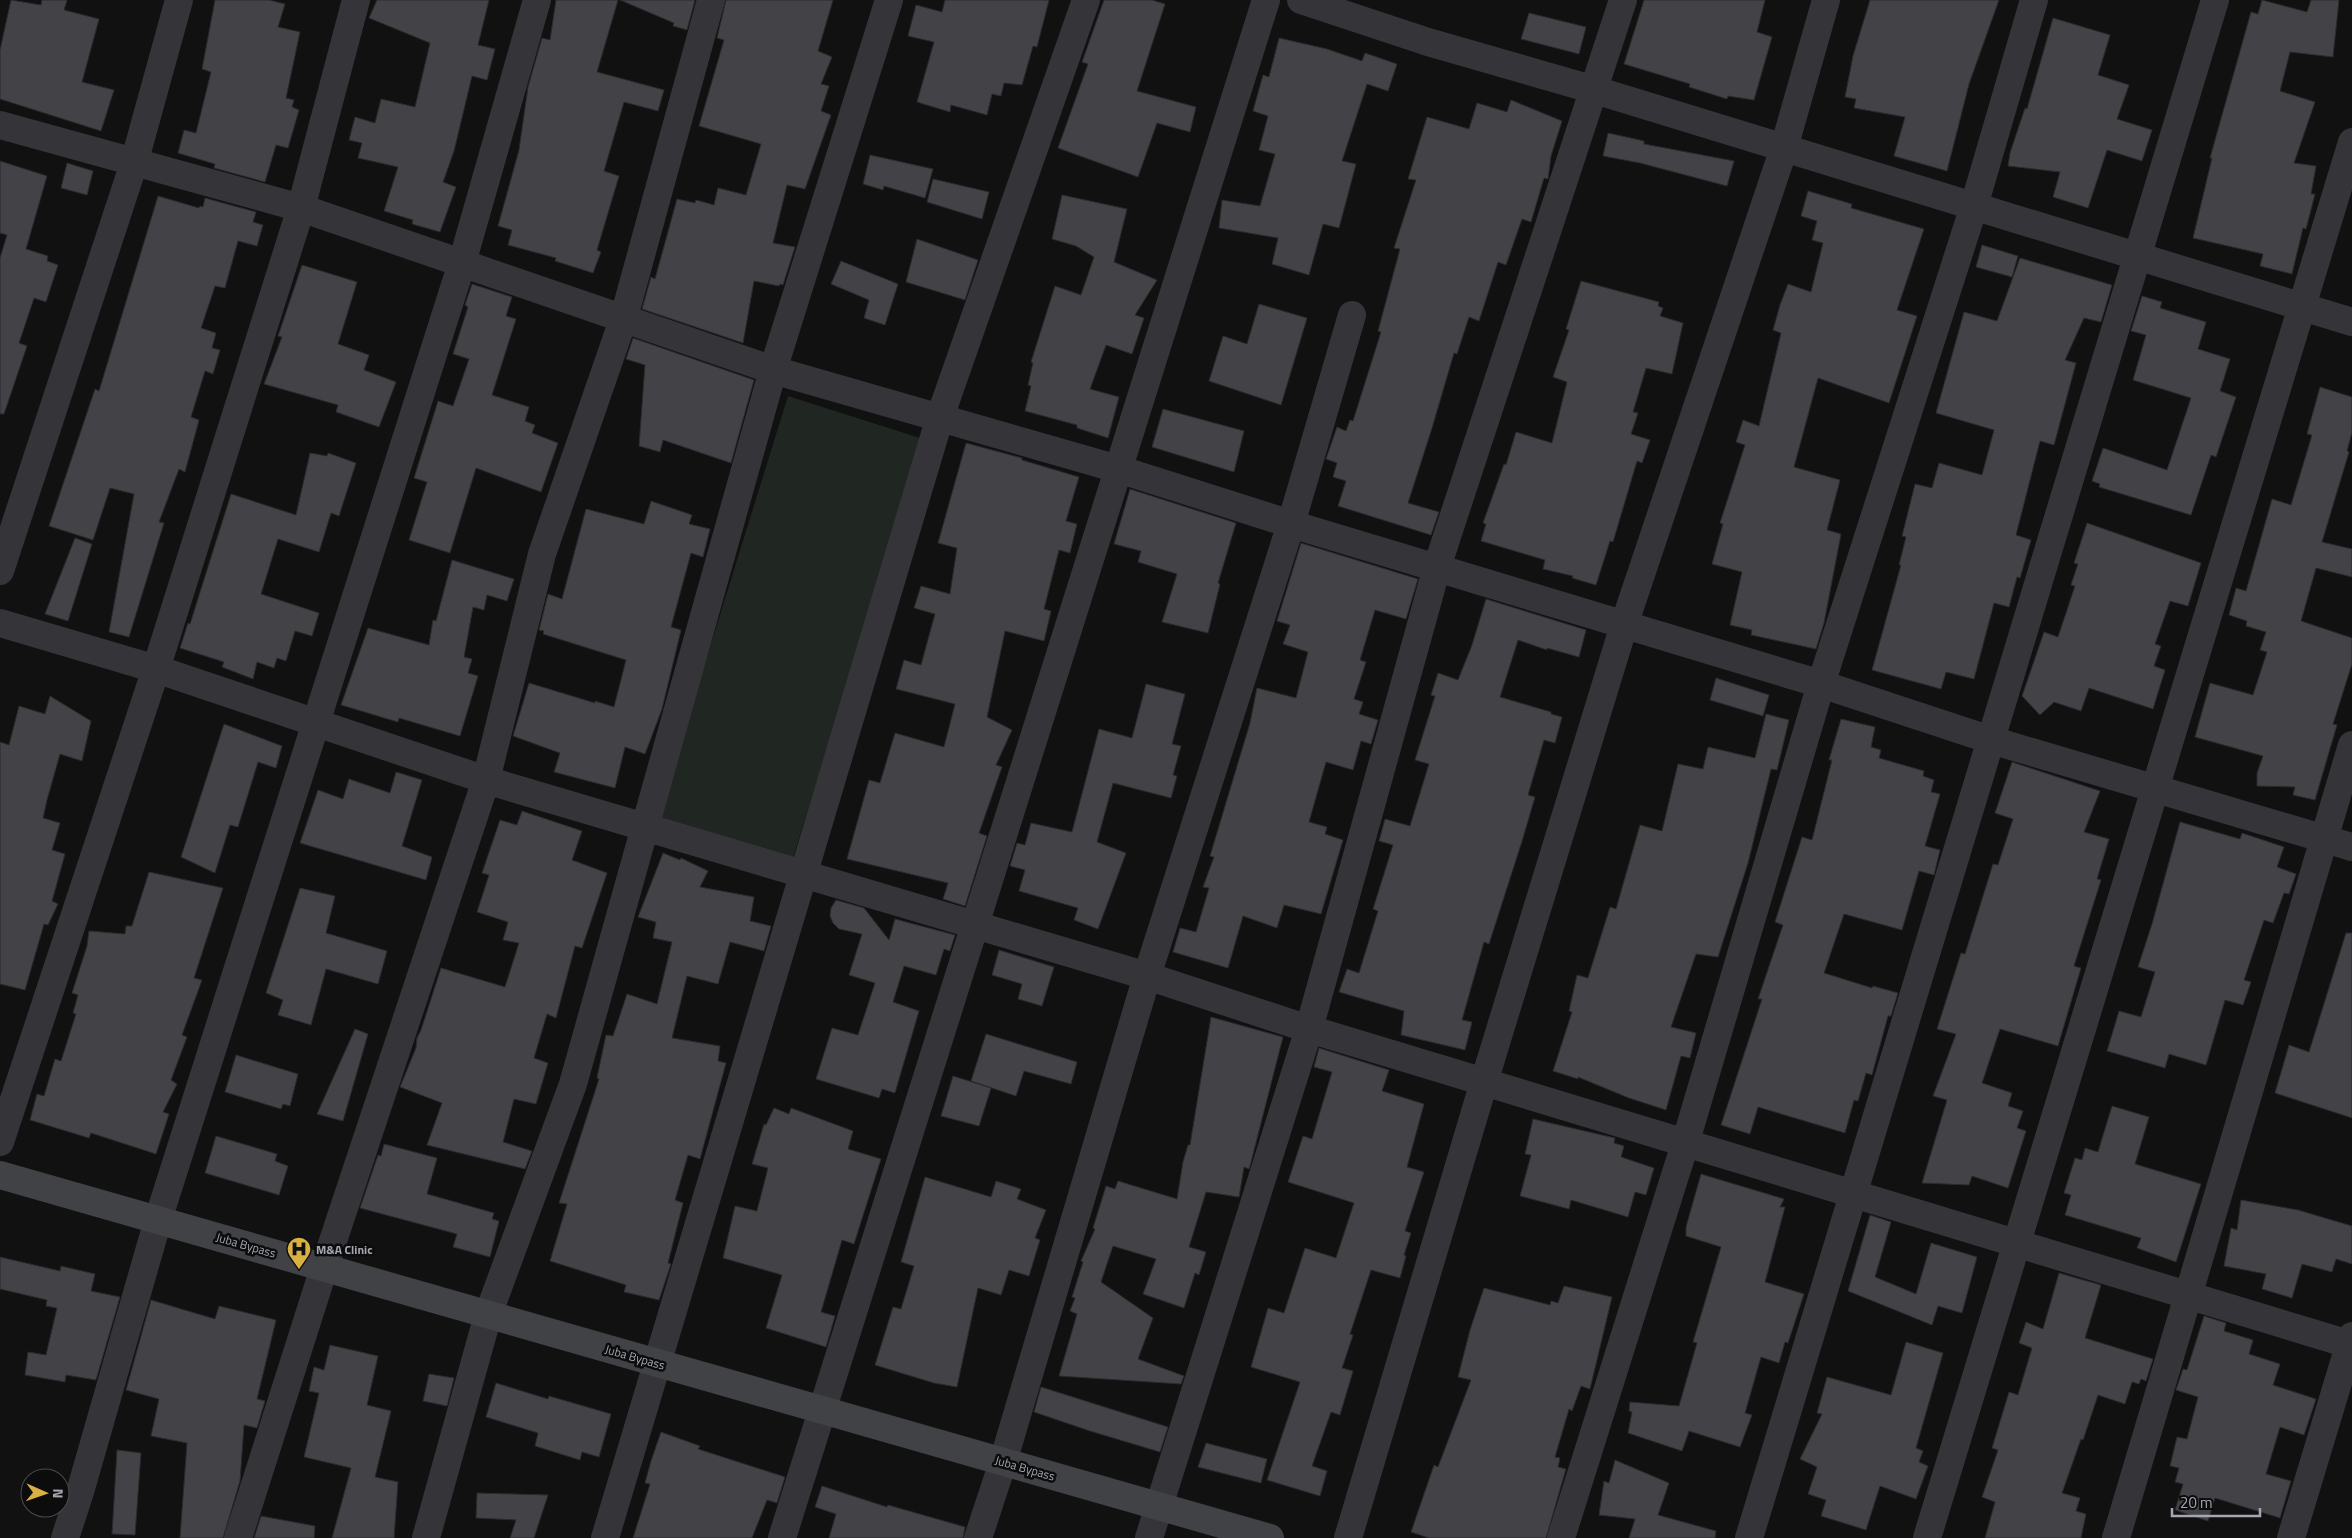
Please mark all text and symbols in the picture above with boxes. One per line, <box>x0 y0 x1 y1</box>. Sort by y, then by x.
street label: Juba Bypass <box>214 1227 279 1263</box>
hospital icon: M&A Clinic <box>286 1236 312 1270</box>
place label: M&A Clinic <box>316 1240 373 1259</box>
street label: Juba Bypass <box>603 1339 668 1375</box>
street label: Juba Bypass <box>993 1450 1058 1486</box>
north arrow <box>20 1468 70 1518</box>
scale bar <box>2172 1486 2260 1518</box>
text: N <box>48 1488 69 1499</box>
text: 20 m <box>2180 1491 2213 1514</box>

